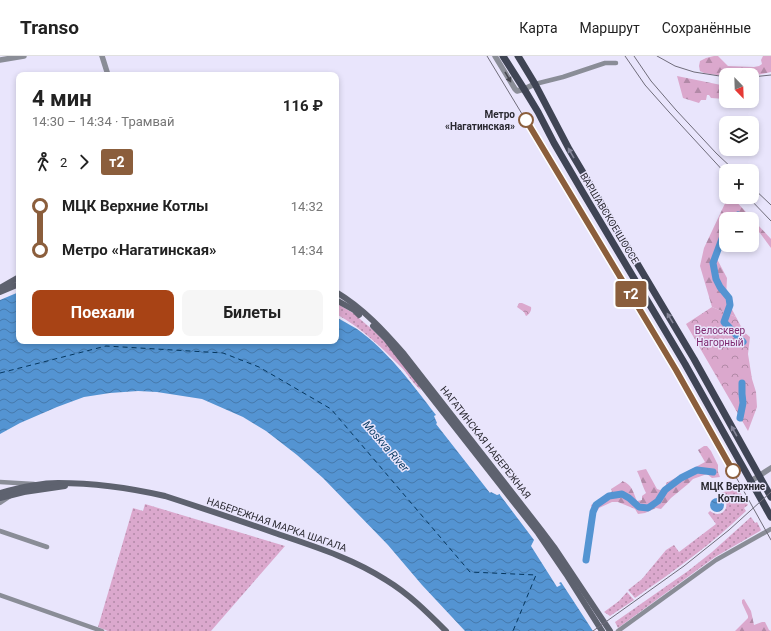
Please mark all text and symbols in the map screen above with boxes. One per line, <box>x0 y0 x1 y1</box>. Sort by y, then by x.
text: Transo <box>20 16 79 39</box>
text: Карта <box>519 20 558 36</box>
text: Маршрут <box>580 20 640 36</box>
text: Сохранённые <box>662 20 751 36</box>
north arrow <box>719 68 759 108</box>
map controls <box>719 68 759 252</box>
one-way arrow <box>504 71 511 83</box>
text: 4 мин <box>32 86 92 111</box>
text: 116 ₽ <box>283 97 323 115</box>
place label: Метро «Нагатинская» <box>445 109 515 132</box>
marker: Метро «Нагатинская» <box>518 112 534 128</box>
text: 14:30 – 14:34 · Трамвай <box>32 114 174 129</box>
button: layers <box>719 116 759 156</box>
one-way arrow <box>568 147 575 159</box>
icon: walk <box>32 151 54 173</box>
icon: forward <box>73 151 95 173</box>
text: т2 <box>109 154 125 170</box>
text: 2 <box>60 155 67 170</box>
button: + <box>719 164 759 204</box>
street label: ВАРШАВСКОЕ ШОССЕ <box>578 171 641 266</box>
text: МЦК Верхние Котлы <box>62 197 208 215</box>
text: 14:32 <box>291 199 323 214</box>
button: − <box>719 212 759 252</box>
text: Метро «Нагатинская» <box>62 241 217 259</box>
text: 14:34 <box>291 243 323 258</box>
line badge: т2 <box>613 281 649 307</box>
text: т2 <box>623 286 639 302</box>
button: Поехали <box>32 290 174 336</box>
button: Билеты <box>182 290 323 336</box>
one-way arrow <box>666 312 673 324</box>
park label: Велосквер Нагорный <box>695 325 746 348</box>
street label: НАГАТИНСКАЯ НАБЕРЕЖНАЯ <box>438 384 533 501</box>
water label: Moskva River <box>360 418 412 475</box>
one-way arrow <box>731 425 738 437</box>
marker: МЦК Верхние Котлы <box>725 463 741 479</box>
place label: МЦК Верхние Котлы <box>701 481 766 504</box>
street label: НАБЕРЕЖНАЯ МАРКА ШАГАЛА <box>205 495 349 554</box>

